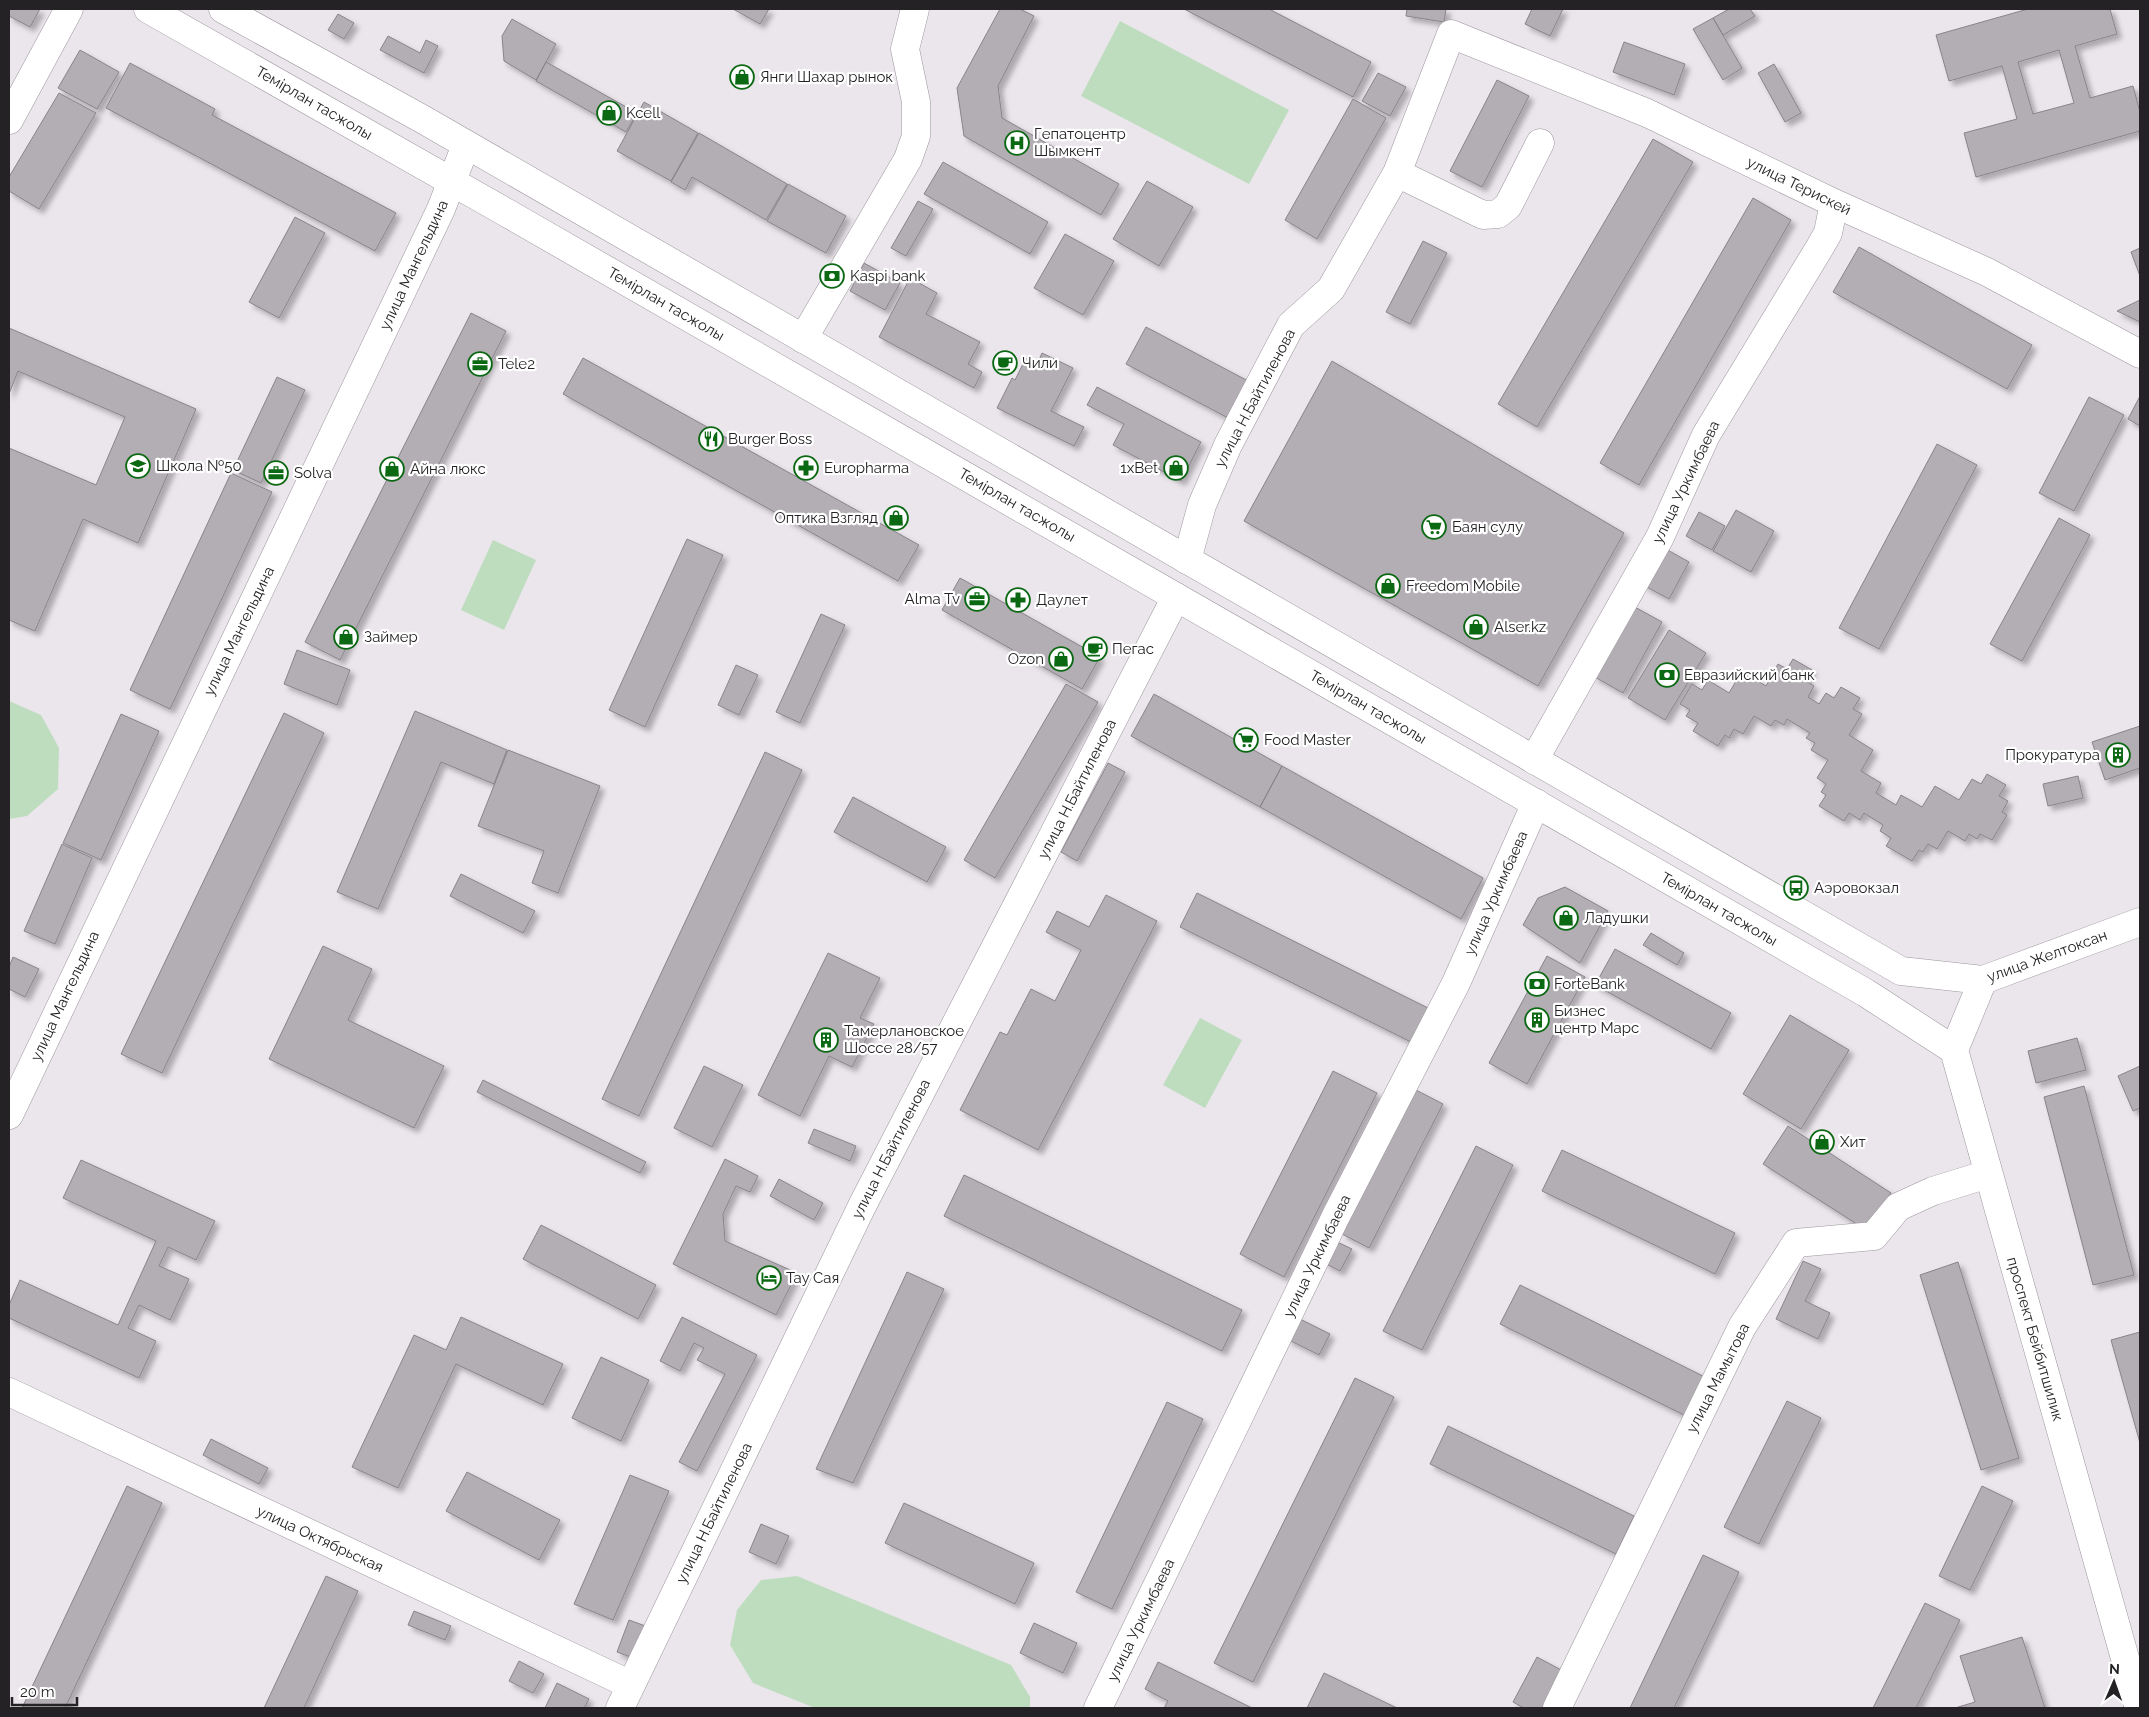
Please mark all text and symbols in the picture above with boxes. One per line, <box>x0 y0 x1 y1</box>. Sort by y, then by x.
street label: Темірлан тасжолы <box>253 62 375 144</box>
shop icon: Янги Шахар рынок <box>729 64 755 90</box>
place label: Янги Шахар рынок <box>760 68 893 86</box>
shop icon: Kcell <box>596 100 622 126</box>
place label: Kcell <box>626 104 661 122</box>
place label: Гепатоцентр Шымкент <box>1034 125 1126 160</box>
hospital icon: Гепатоцентр Шымкент <box>1004 130 1030 156</box>
street label: улица Терискей <box>1744 153 1854 219</box>
street label: улица Мангельдина <box>376 197 452 333</box>
street label: Темірлан тасжолы <box>605 263 727 345</box>
bank icon: Kaspi bank <box>819 263 845 289</box>
place label: Kaspi bank <box>850 267 926 285</box>
street label: улица Н.Байтиленова <box>1211 326 1299 470</box>
cafe icon: Чили <box>992 350 1018 376</box>
office icon: Tele2 <box>467 351 493 377</box>
place label: Чили <box>1022 354 1058 372</box>
place label: Tele2 <box>498 355 535 373</box>
street label: улица Уркимбаева <box>1648 418 1724 546</box>
restaurant icon: Burger Boss <box>698 426 724 452</box>
place label: Burger Boss <box>728 430 812 448</box>
school or university icon: Школа №50 <box>125 453 151 479</box>
pharmacy icon: Europharma <box>793 455 819 481</box>
shop icon: 1xBet <box>1163 455 1189 481</box>
shop icon: Айна люкс <box>379 456 405 482</box>
place label: Школа №50 <box>156 457 242 475</box>
place label: Europharma <box>824 459 909 477</box>
place label: 1xBet <box>1120 459 1158 477</box>
office icon: Solva <box>263 460 289 486</box>
place label: Айна люкс <box>410 460 486 478</box>
place label: Solva <box>294 464 332 482</box>
street label: Темірлан тасжолы <box>956 464 1078 546</box>
shop icon: Оптика Взгляд <box>883 505 909 531</box>
place label: Оптика Взгляд <box>775 509 878 527</box>
supermarket icon: Баян сулу <box>1421 514 1447 540</box>
place label: Баян сулу <box>1452 518 1523 536</box>
street label: улица Мангельдина <box>200 563 278 699</box>
shop icon: Freedom Mobile <box>1375 573 1401 599</box>
place label: Freedom Mobile <box>1406 577 1520 595</box>
office icon: Alma Tv <box>964 586 990 612</box>
pharmacy icon: Даулет <box>1005 587 1031 613</box>
place label: Alma Tv <box>905 590 960 608</box>
place label: Даулет <box>1036 591 1088 609</box>
shop icon: Alser.kz <box>1463 614 1489 640</box>
place label: Alser.kz <box>1494 618 1546 636</box>
shop icon: Займер <box>333 624 359 650</box>
place label: Займер <box>364 628 418 646</box>
cafe icon: Пегас <box>1082 636 1108 662</box>
place label: Пегас <box>1112 640 1154 658</box>
shop icon: Ozon <box>1048 646 1074 672</box>
place label: Ozon <box>1008 650 1044 668</box>
bank icon: Евразийский банк <box>1654 662 1680 688</box>
street label: Темірлан тасжолы <box>1307 666 1429 748</box>
place label: Евразийский банк <box>1684 666 1815 684</box>
street label: улица Н.Байтиленова <box>1034 716 1120 862</box>
supermarket icon: Food Master <box>1233 727 1259 753</box>
place label: Food Master <box>1264 731 1352 749</box>
building icon: Прокуратура <box>2105 742 2131 768</box>
place label: Прокуратура <box>2005 746 2100 764</box>
street label: улица Уркимбаева <box>1460 828 1532 958</box>
street label: Темірлан тасжолы <box>1658 868 1780 950</box>
bus stop icon: Аэровокзал <box>1783 875 1809 901</box>
place label: Аэровокзал <box>1814 879 1899 897</box>
shop icon: Ладушки <box>1553 905 1579 931</box>
place label: Ладушки <box>1584 909 1649 927</box>
street label: улица Желтоксан <box>1984 926 2110 986</box>
street label: улица Мангельдина <box>27 928 103 1064</box>
bank icon: ForteBank <box>1524 971 1550 997</box>
place label: ForteBank <box>1554 975 1625 993</box>
place label: Бизнес центр Марс <box>1554 1002 1639 1037</box>
building icon: Бизнес центр Марс <box>1524 1007 1550 1033</box>
place label: Тамерлановское Шоссе 28/57 <box>844 1022 964 1057</box>
building icon: Тамерлановское Шоссе 28/57 <box>813 1027 839 1053</box>
street label: улица Н.Байтиленова <box>848 1076 934 1222</box>
shop icon: Хит <box>1809 1129 1835 1155</box>
place label: Хит <box>1840 1133 1866 1151</box>
street label: улица Уркимбаева <box>1279 1192 1355 1320</box>
street label: проспект Бейбитшилик <box>2003 1255 2067 1423</box>
hotel icon: Тау Сая <box>756 1265 782 1291</box>
place label: Тау Сая <box>786 1269 839 1287</box>
street label: улица Мамытова <box>1683 1320 1753 1436</box>
street label: улица Н.Байтиленова <box>672 1440 756 1586</box>
street label: улица Октябрьская <box>254 1502 386 1576</box>
street label: улица Уркимбаева <box>1103 1556 1179 1684</box>
north arrow <box>2089 1657 2139 1707</box>
text: N <box>2109 1661 2120 1677</box>
scale bar <box>12 1674 78 1706</box>
text: 20 m <box>20 1683 55 1701</box>

